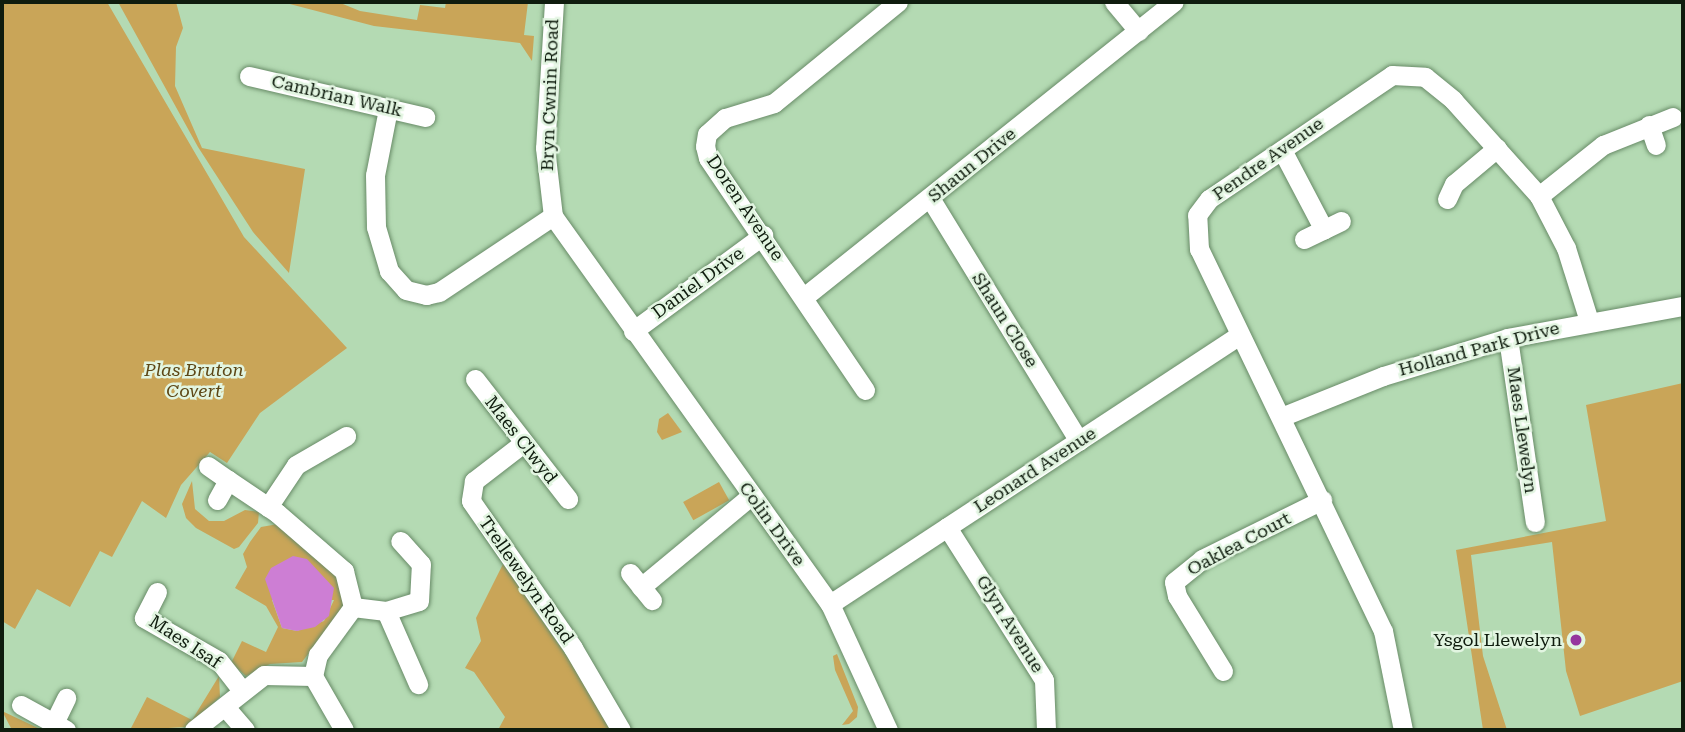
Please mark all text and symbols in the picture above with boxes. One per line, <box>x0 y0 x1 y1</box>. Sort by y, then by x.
street label: Bryn Cwnin Road <box>537 19 563 171</box>
street label: Cambrian Walk <box>269 70 405 122</box>
street label: Pendre Avenue <box>1208 113 1328 205</box>
street label: Shaun Drive <box>924 123 1020 207</box>
street label: Doren Avenue <box>702 151 788 265</box>
street label: Daniel Drive <box>648 243 748 323</box>
street label: Shaun Close <box>967 269 1043 371</box>
street label: Holland Park Drive <box>1396 317 1562 381</box>
park label: Plas Bruton Covert <box>144 360 244 402</box>
street label: Maes Llewelyn <box>1502 365 1542 495</box>
street label: Maes Clwyd <box>480 392 562 488</box>
street label: Leonard Avenue <box>970 422 1100 518</box>
street label: Colin Drive <box>734 478 810 570</box>
street label: Oaklea Court <box>1183 508 1295 580</box>
street label: Trellewelyn Road <box>474 512 578 648</box>
street label: Glyn Avenue <box>971 571 1049 677</box>
street label: Maes Isaf <box>145 611 225 673</box>
place label: Ysgol Llewelyn <box>1433 629 1562 651</box>
marker: Ysgol Llewelyn <box>1568 632 1584 648</box>

